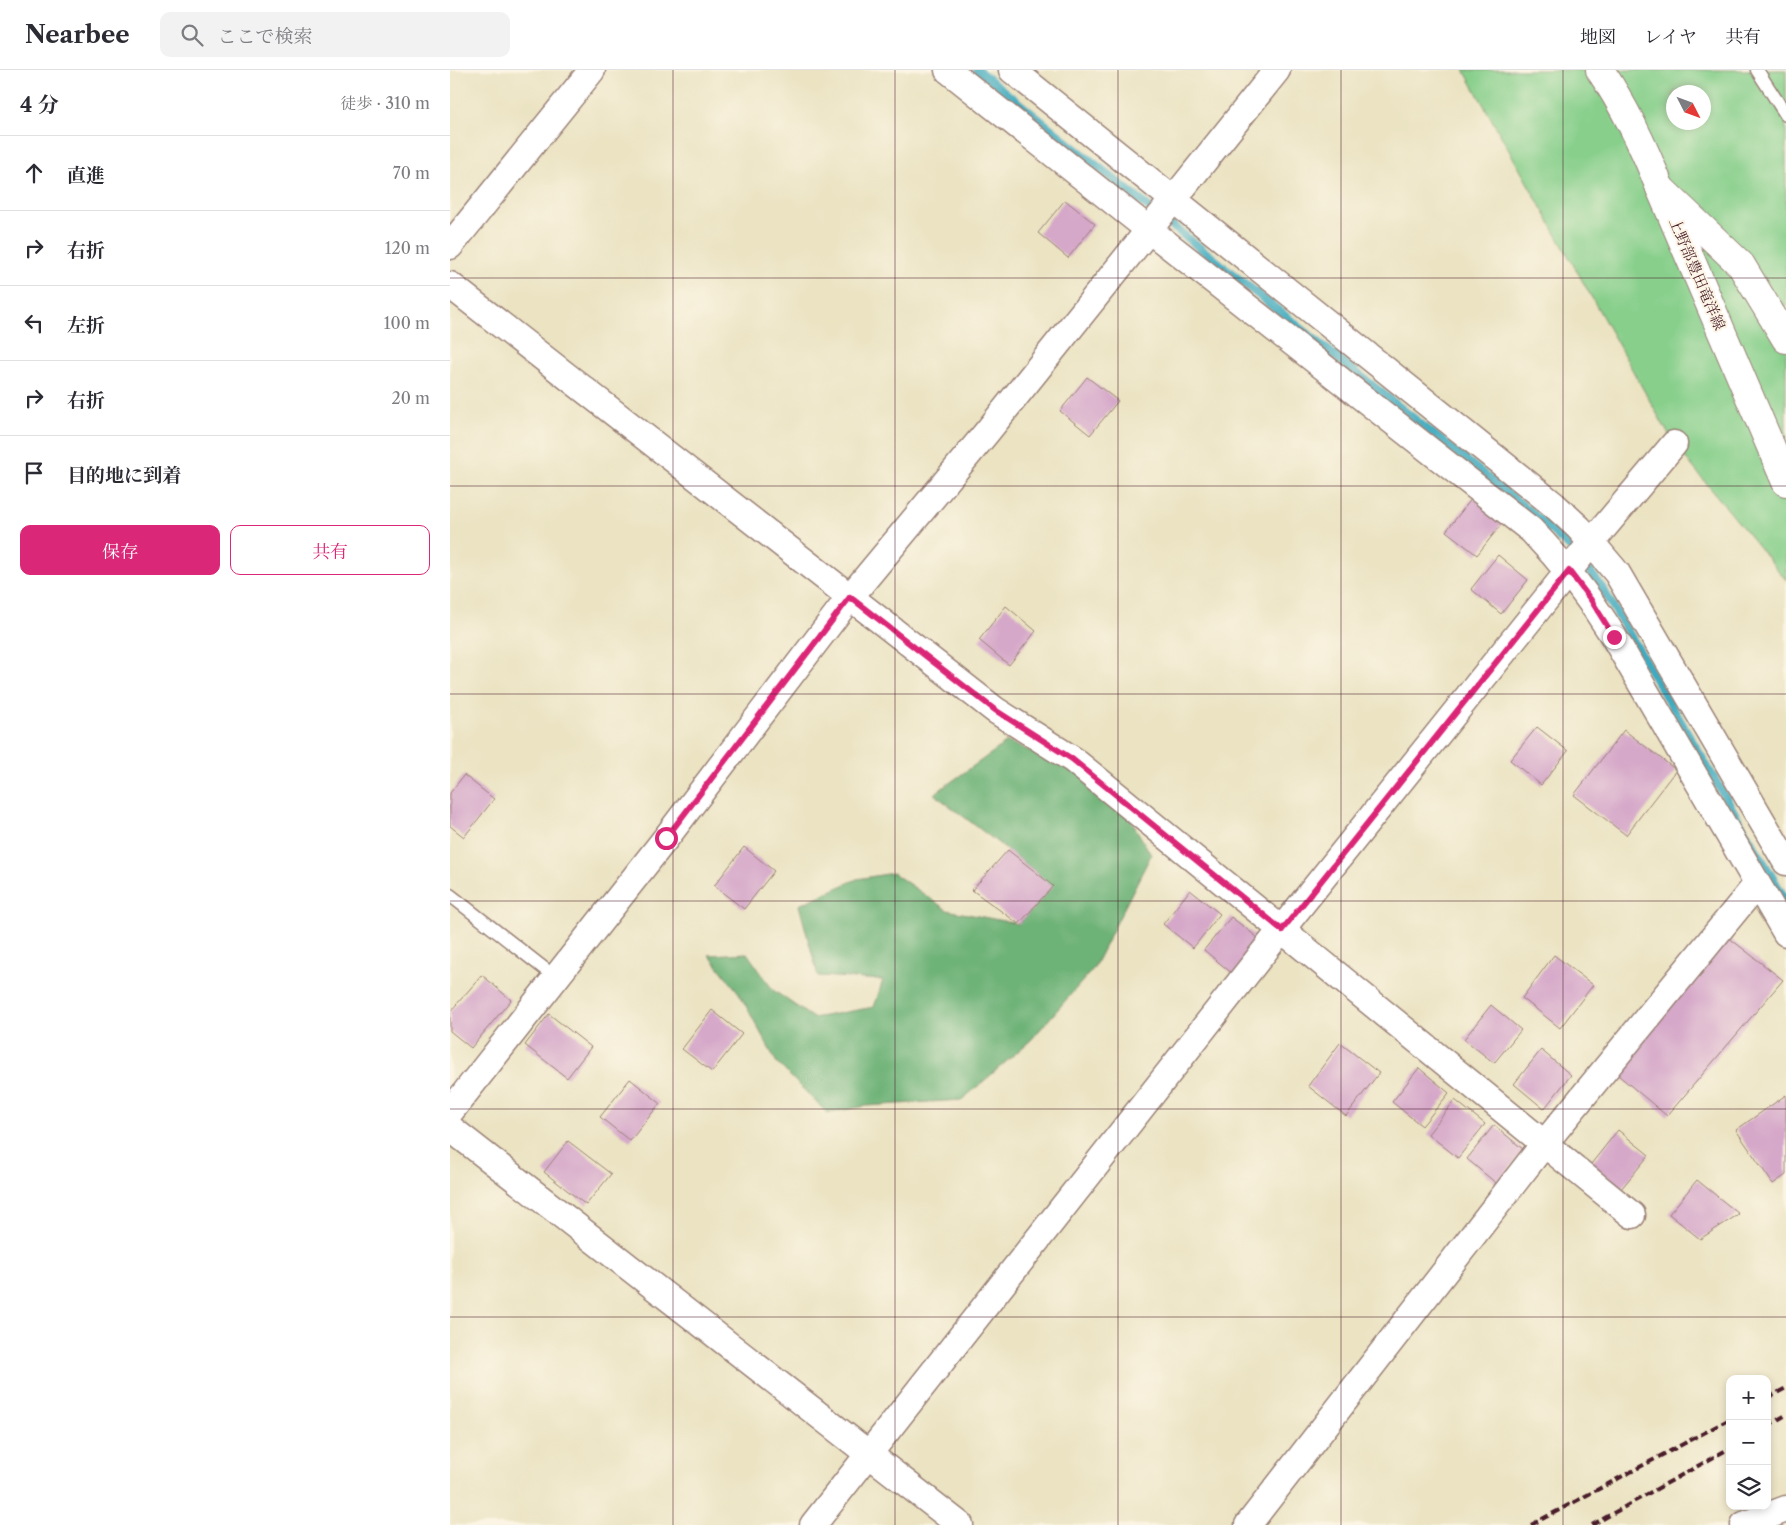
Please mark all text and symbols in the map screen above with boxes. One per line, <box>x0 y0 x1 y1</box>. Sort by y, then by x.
search box <box>160 12 510 57</box>
text: Nearbee <box>25 20 130 49</box>
icon: search <box>178 21 206 49</box>
text: ここで検索 <box>218 25 313 48</box>
text: 地図 <box>1580 26 1616 48</box>
text: レイヤ <box>1644 26 1697 48</box>
text: 共有 <box>1725 26 1761 48</box>
north arrow <box>1666 85 1711 130</box>
text: 4 分 <box>20 92 59 117</box>
text: 徒歩 · 310 m <box>340 93 430 113</box>
icon: ahead <box>20 159 48 187</box>
text: 70 m <box>393 163 430 183</box>
text: 直進 <box>67 164 105 187</box>
street label: 上野部豊田竜洋線 <box>1665 215 1730 333</box>
icon: right <box>20 234 48 262</box>
text: 120 m <box>385 238 430 258</box>
text: 右折 <box>67 239 105 262</box>
icon: left <box>20 309 48 337</box>
text: 100 m <box>384 313 430 333</box>
text: 左折 <box>67 314 105 337</box>
icon: right <box>20 384 48 412</box>
text: 20 m <box>391 388 430 408</box>
text: 右折 <box>67 389 105 412</box>
icon: arrive <box>20 459 48 487</box>
text: 目的地に到着 <box>67 464 181 487</box>
button: 保存 <box>20 525 220 575</box>
button: 共有 <box>230 525 430 575</box>
route end <box>1603 626 1626 649</box>
route start <box>655 827 678 850</box>
map controls <box>1726 1375 1771 1510</box>
button: + <box>1726 1375 1771 1420</box>
button: − <box>1726 1420 1771 1465</box>
button: layers <box>1726 1465 1771 1510</box>

